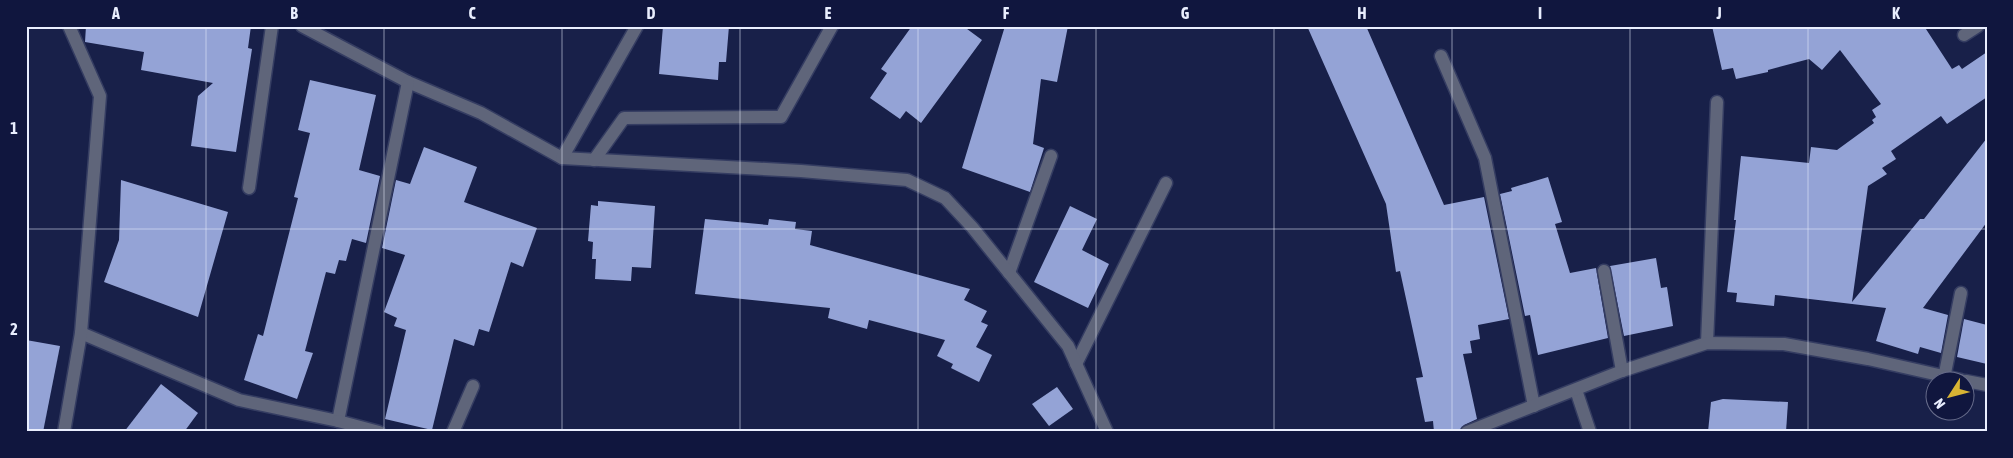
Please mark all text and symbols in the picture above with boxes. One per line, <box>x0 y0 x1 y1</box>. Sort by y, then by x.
text: A <box>111 4 120 22</box>
text: B <box>290 4 298 22</box>
text: C <box>468 4 476 22</box>
text: D <box>647 4 656 22</box>
text: E <box>825 4 832 22</box>
text: F <box>1003 4 1010 22</box>
text: G <box>1181 4 1190 22</box>
text: H <box>1357 4 1367 22</box>
text: I <box>1538 4 1542 22</box>
text: J <box>1715 4 1722 22</box>
text: K <box>1892 4 1900 22</box>
text: 1 <box>10 119 18 137</box>
text: 2 <box>10 320 18 338</box>
north arrow <box>1926 370 1976 420</box>
text: N <box>1931 396 1948 412</box>

